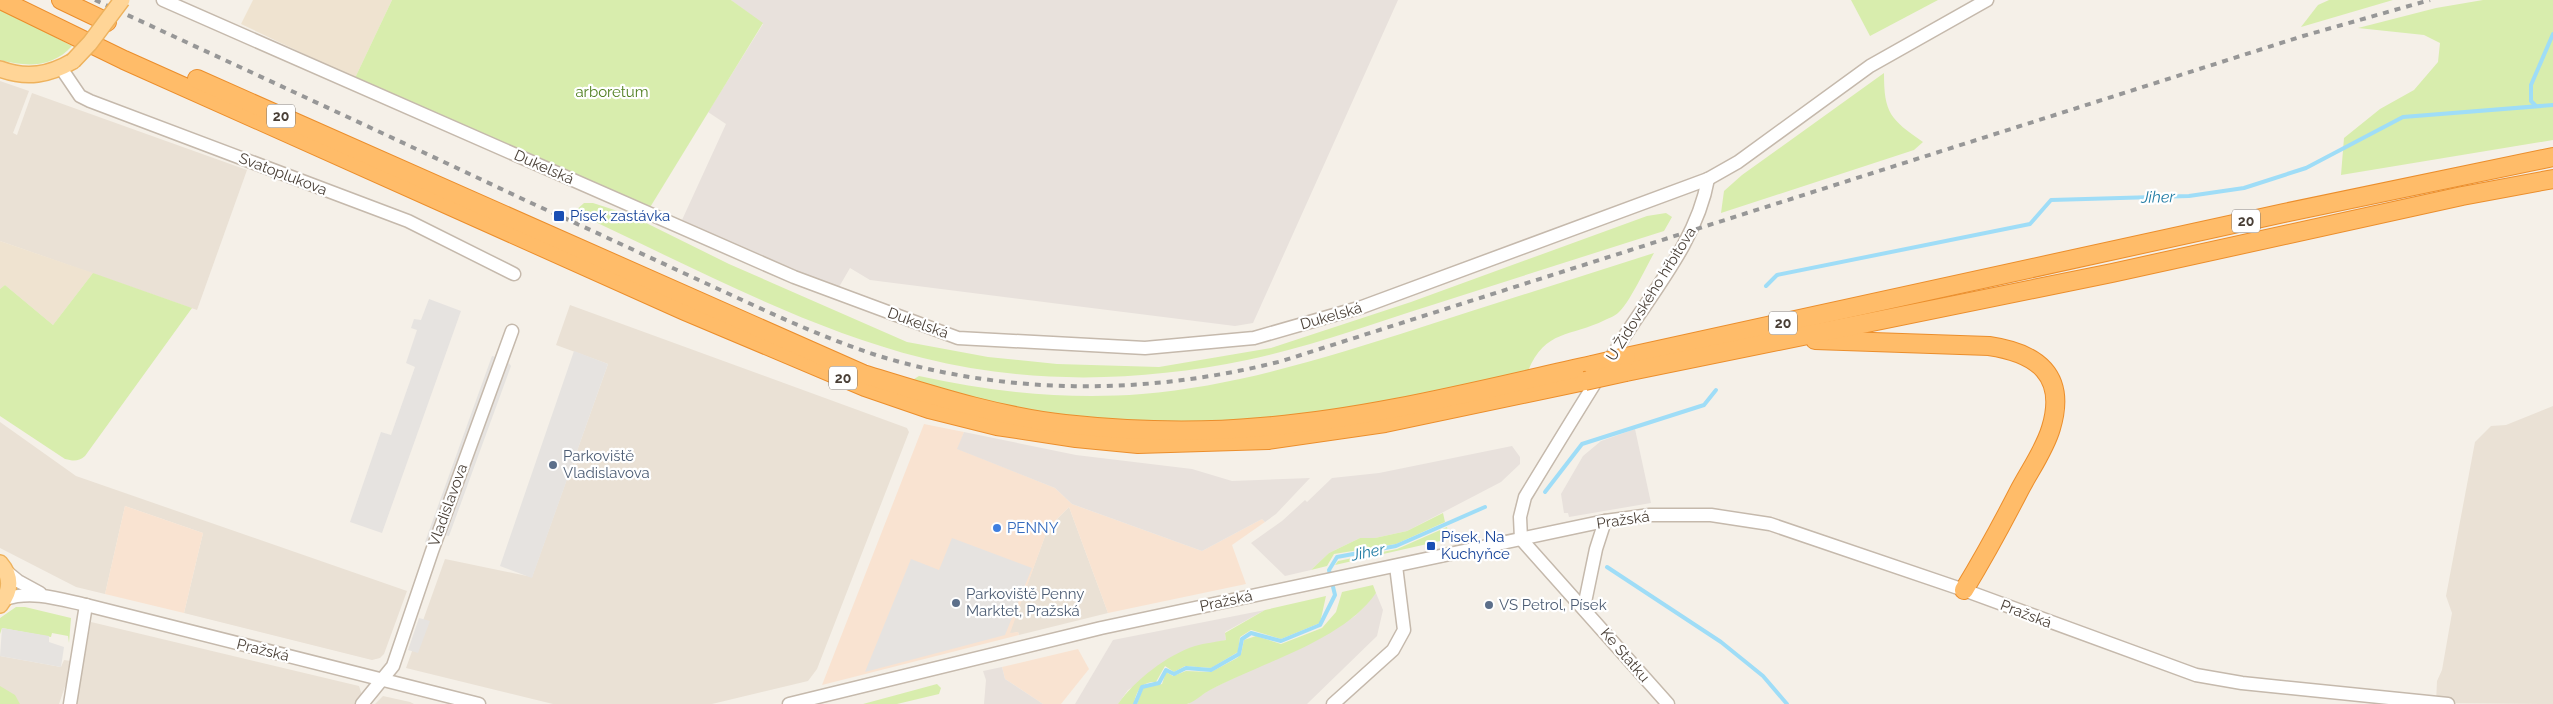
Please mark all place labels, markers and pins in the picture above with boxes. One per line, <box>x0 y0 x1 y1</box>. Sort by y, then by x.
place label: Písek zastávka <box>570 207 670 225</box>
marker: Písek zastávka <box>552 209 566 223</box>
place label: Parkoviště Vladislavova <box>563 447 650 482</box>
marker: Parkoviště Vladislavova <box>547 459 559 471</box>
place label: PENNY <box>1007 519 1059 537</box>
marker: PENNY <box>991 522 1003 534</box>
place label: Písek, Na Kuchyňce <box>1441 528 1510 563</box>
marker: Písek, Na Kuchyňce <box>1425 540 1437 552</box>
place label: Parkoviště Penny Marktet, Pražská <box>966 585 1084 620</box>
place label: VS Petrol, Písek <box>1499 596 1607 614</box>
marker: Parkoviště Penny Marktet, Pražská <box>950 597 962 609</box>
marker: VS Petrol, Písek <box>1483 599 1495 611</box>

